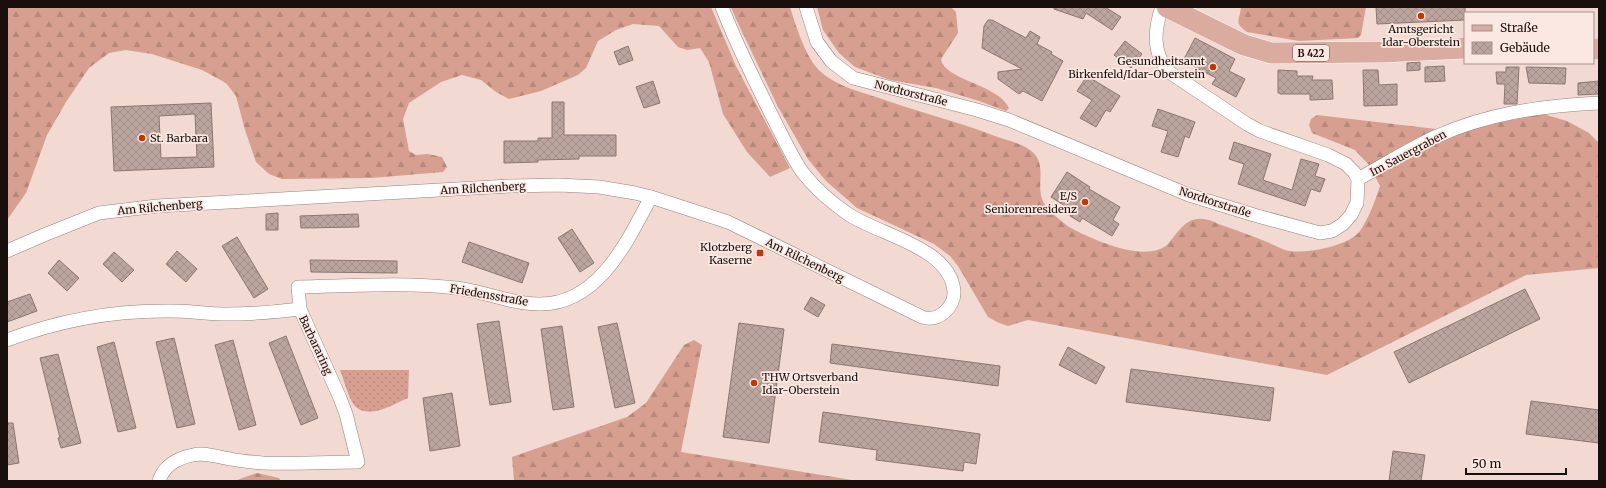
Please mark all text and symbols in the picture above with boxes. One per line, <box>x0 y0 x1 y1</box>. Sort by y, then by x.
marker: Amtsgericht Idar-Oberstein <box>1416 11 1426 21</box>
legend <box>1464 12 1594 64</box>
text: Straße <box>1500 20 1538 35</box>
place label: Amtsgericht Idar-Oberstein <box>1382 22 1461 49</box>
text: Gebäude <box>1500 40 1550 55</box>
road number: B 422 <box>1293 45 1329 61</box>
place label: Gesundheitsamt Birkenfeld/Idar-Oberstein <box>1068 54 1206 81</box>
marker: Gesundheitsamt Birkenfeld/Idar-Oberstein <box>1208 62 1218 72</box>
street label: Nordtorstraße <box>873 77 949 109</box>
street label: Im Sauergraben <box>1367 127 1449 179</box>
place label: St. Barbara <box>150 131 208 145</box>
marker: St. Barbara <box>137 133 147 143</box>
street label: Am Rilchenberg <box>439 179 526 197</box>
street label: Nordtorstraße <box>1177 184 1253 220</box>
place label: E/S Seniorenresidenz <box>985 189 1077 216</box>
street label: Am Rilchenberg <box>116 196 203 218</box>
marker: E/S Seniorenresidenz <box>1080 197 1090 207</box>
street label: Am Rilchenberg <box>763 235 847 285</box>
place label: Klotzberg Kaserne <box>700 240 752 267</box>
marker: Klotzberg Kaserne <box>755 248 765 258</box>
street label: Friedensstraße <box>449 281 530 309</box>
street label: Barbararing <box>296 313 336 377</box>
place label: THW Ortsverband Idar-Oberstein <box>762 370 858 397</box>
marker: THW Ortsverband Idar-Oberstein <box>749 378 759 388</box>
scale bar <box>1466 450 1566 476</box>
text: 50 m <box>1472 456 1501 471</box>

